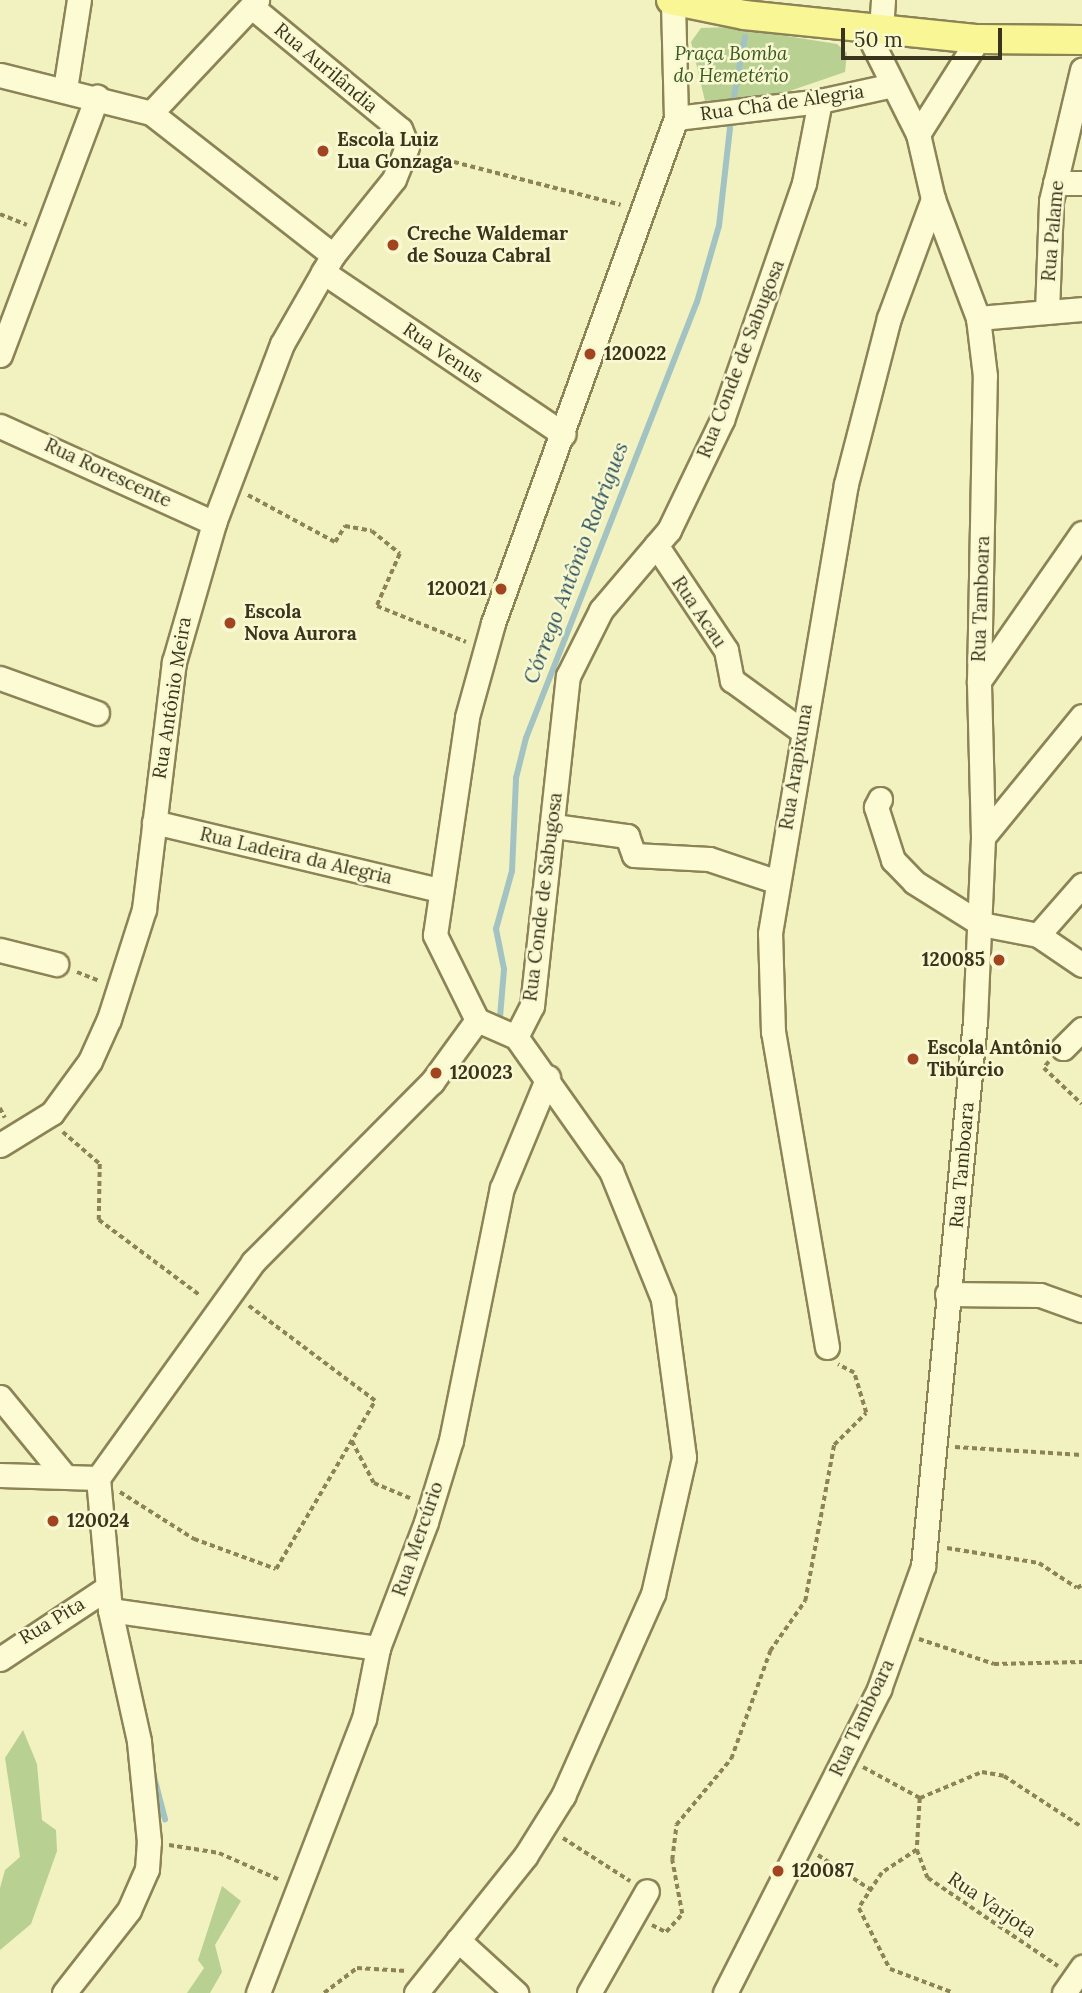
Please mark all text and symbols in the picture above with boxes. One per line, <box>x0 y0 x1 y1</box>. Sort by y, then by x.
scale bar <box>844 14 1005 58</box>
street label: Rua Aurilândia <box>270 18 382 118</box>
text: 50 m <box>854 26 903 53</box>
park label: Praça Bomba do Hemetério <box>673 43 789 87</box>
street label: Rua Chã de Alegria <box>699 80 865 126</box>
place label: Escola Luiz Lua Gonzaga <box>337 129 452 173</box>
marker: Escola Luiz Lua Gonzaga <box>315 143 331 159</box>
street label: Rua Palame <box>1037 179 1069 283</box>
place label: Creche Waldemar de Souza Cabral <box>407 223 568 267</box>
marker: Creche Waldemar de Souza Cabral <box>385 237 401 253</box>
street label: Rua Conde de Sabugosa <box>693 257 789 461</box>
street label: Rua Venus <box>399 318 487 388</box>
place label: 120022 <box>604 343 666 365</box>
marker: 120022 <box>582 346 598 362</box>
street label: Rua Rorescente <box>41 434 175 512</box>
water label: Córrego Antônio Rodrigues <box>518 439 634 687</box>
street label: Rua Tamboara <box>967 535 995 663</box>
street label: Rua Acau <box>667 572 731 652</box>
place label: 120021 <box>427 578 487 600</box>
marker: 120021 <box>493 581 509 597</box>
place label: Escola Nova Aurora <box>244 601 357 645</box>
street label: Rua Antônio Meira <box>148 615 196 781</box>
marker: Escola Nova Aurora <box>222 615 238 631</box>
street label: Rua Arapixuna <box>775 702 817 832</box>
street label: Rua Conde de Sabugosa <box>519 791 567 1003</box>
street label: Rua Ladeira da Alegria <box>198 823 394 889</box>
place label: 120085 <box>922 949 985 971</box>
marker: 120085 <box>991 952 1007 968</box>
place label: Escola Antônio Tibúrcio <box>927 1037 1062 1081</box>
marker: Escola Antônio Tibúrcio <box>905 1051 921 1067</box>
place label: 120023 <box>450 1062 513 1084</box>
marker: 120023 <box>428 1065 444 1081</box>
street label: Rua Tamboara <box>945 1101 979 1229</box>
street label: Rua Mercúrio <box>388 1479 448 1599</box>
place label: 120024 <box>67 1510 130 1532</box>
marker: 120024 <box>45 1513 61 1529</box>
street label: Rua Pita <box>15 1593 89 1649</box>
street label: Rua Tamboara <box>825 1656 899 1780</box>
place label: 120087 <box>792 1860 854 1882</box>
marker: 120087 <box>770 1863 786 1879</box>
street label: Rua Varjota <box>944 1867 1040 1943</box>

